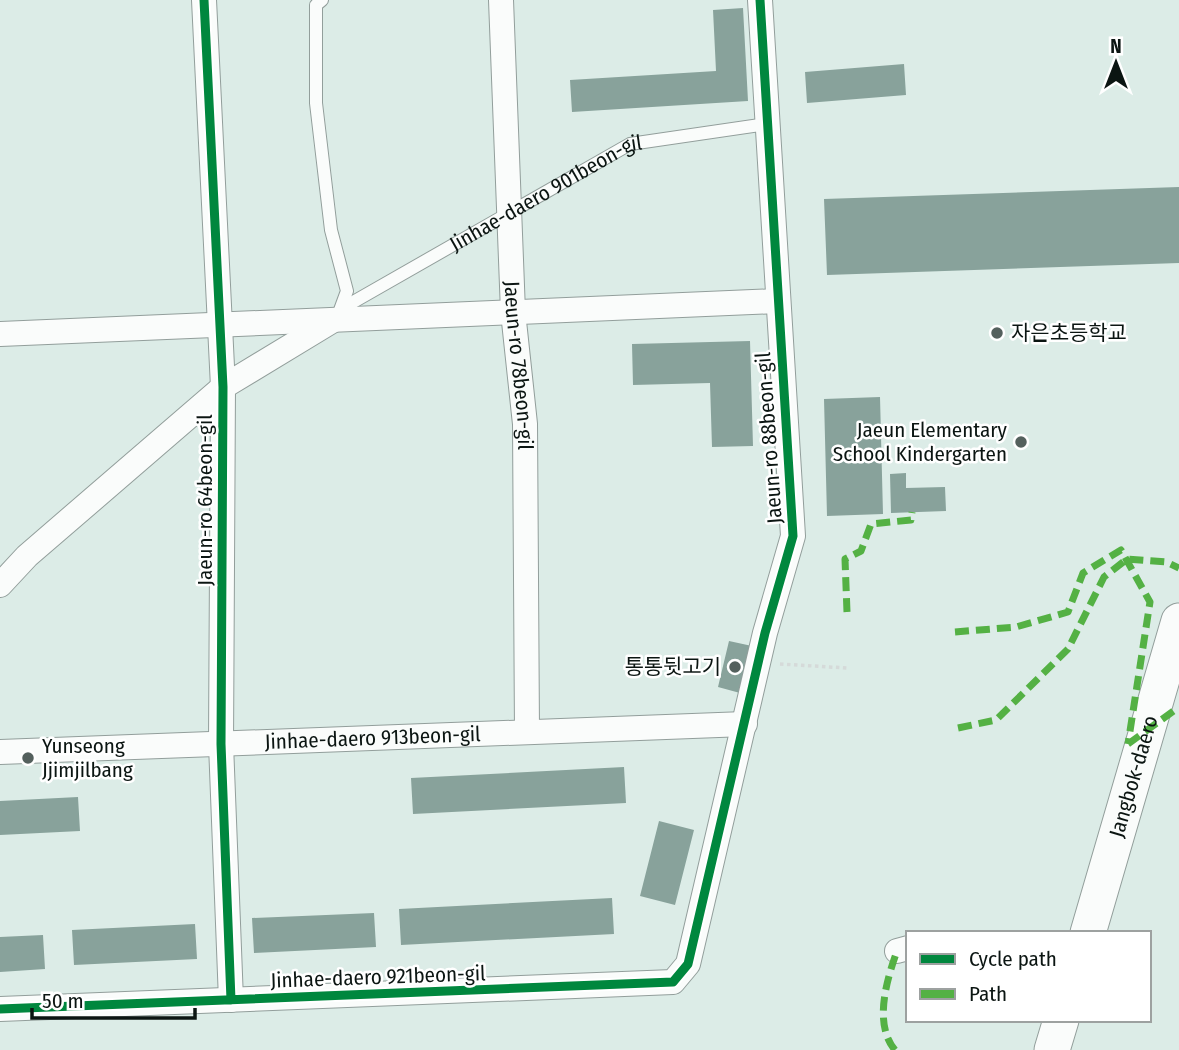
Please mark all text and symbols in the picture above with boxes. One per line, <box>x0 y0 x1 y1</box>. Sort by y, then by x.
north arrow <box>1081 28 1151 98</box>
text: N <box>1110 35 1122 58</box>
street label: Jinhae-daero 901beon-gil <box>445 129 644 257</box>
street label: Jaeun-ro 78beon-gil <box>499 280 538 451</box>
place label: 자은초등학교 <box>1011 320 1127 346</box>
marker: 자은초등학교 <box>989 325 1005 341</box>
street label: Jaeun-ro 88beon-gil <box>750 351 788 525</box>
street label: Jaeun-ro 64beon-gil <box>192 414 218 586</box>
place label: Jaeun Elementary School Kindergarten <box>833 417 1008 467</box>
marker: Jaeun Elementary School Kindergarten <box>1013 434 1029 450</box>
place label: 통통뒷고기 <box>624 654 721 680</box>
marker: 통통뒷고기 <box>727 659 743 675</box>
street label: Jangbok-daero <box>1104 713 1164 841</box>
street label: Jinhae-daero 913beon-gil <box>264 721 482 755</box>
place label: Yunseong Jjimjilbang <box>42 733 133 783</box>
marker: Yunseong Jjimjilbang <box>20 750 36 766</box>
legend <box>906 931 1151 1022</box>
text: Cycle path <box>969 946 1057 972</box>
street label: Jinhae-daero 921beon-gil <box>270 960 486 994</box>
scale bar <box>32 976 194 1020</box>
text: Path <box>969 981 1007 1007</box>
text: 50 m <box>42 988 84 1014</box>

